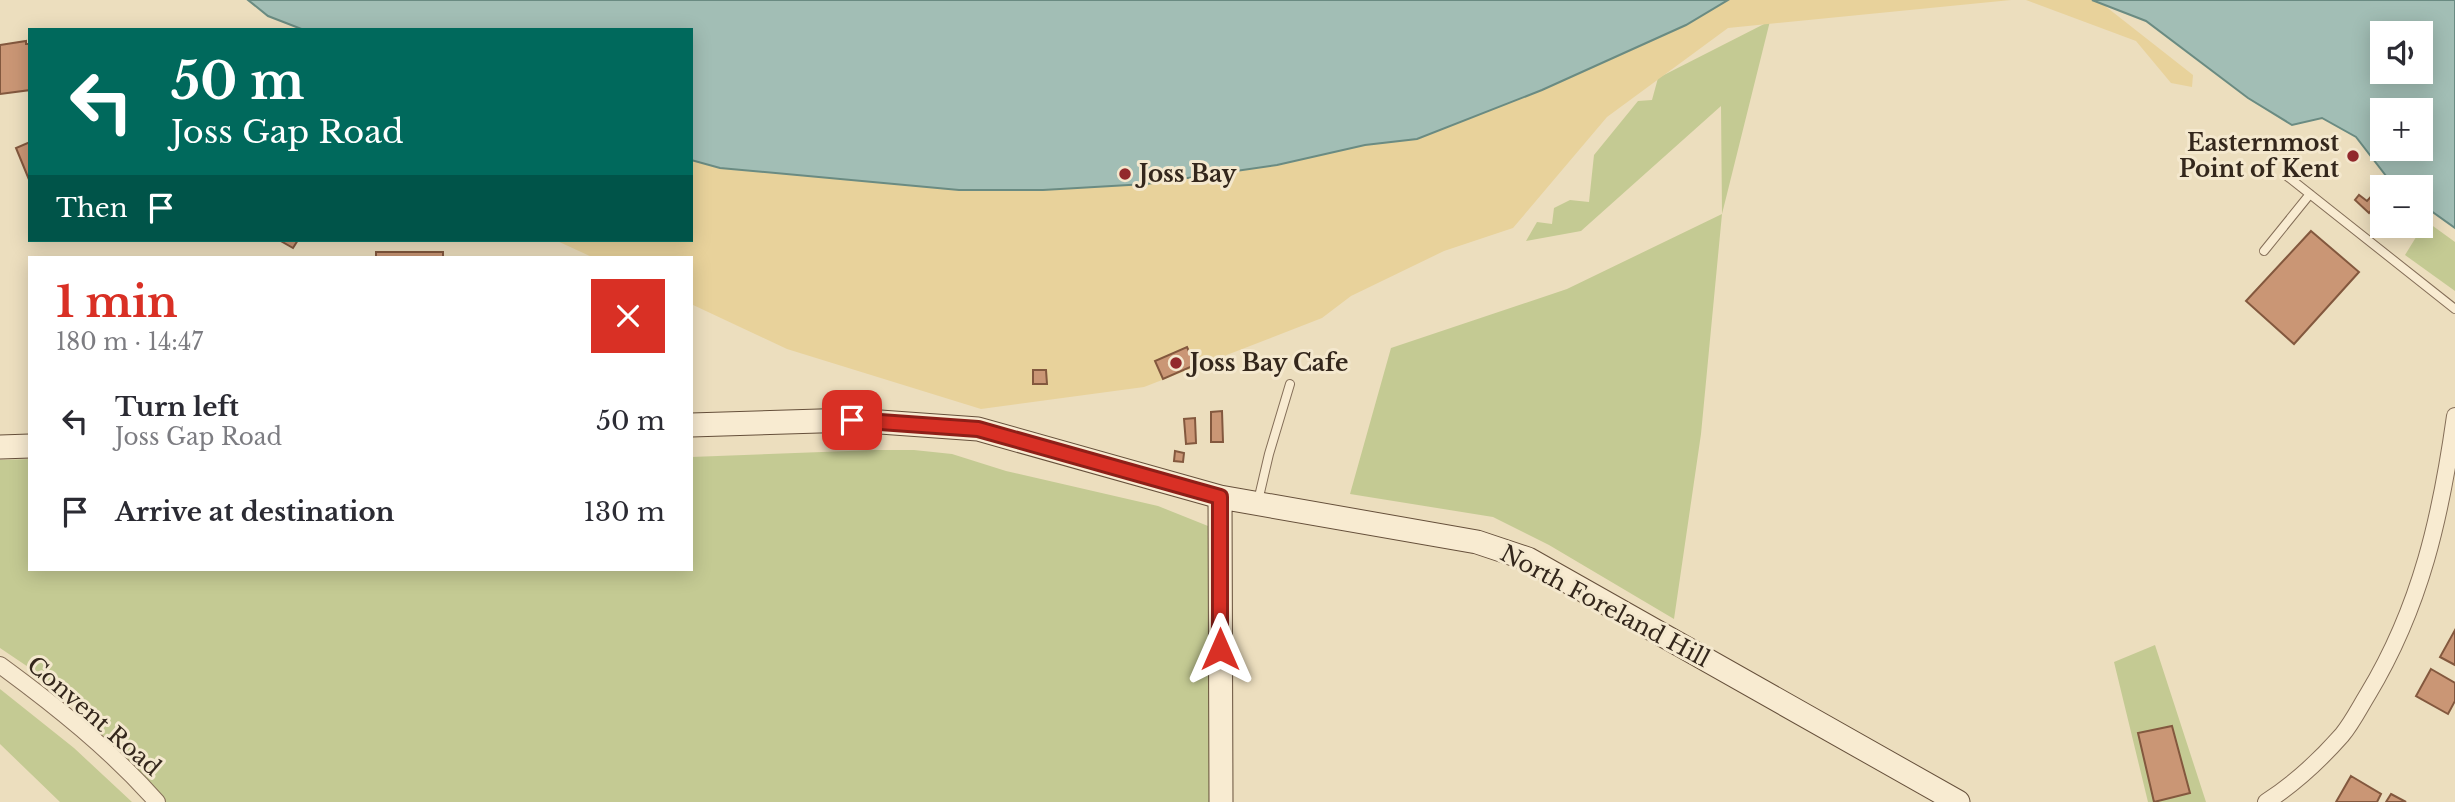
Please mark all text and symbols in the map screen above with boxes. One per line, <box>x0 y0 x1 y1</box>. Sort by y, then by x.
map controls <box>2370 21 2433 238</box>
button: sound <box>2370 21 2433 84</box>
text: 50 m <box>171 51 304 112</box>
icon: left <box>56 56 147 147</box>
button: + <box>2370 98 2433 161</box>
text: Joss Gap Road <box>171 112 404 152</box>
place label: Easternmost Point of Kent <box>2179 129 2339 183</box>
marker: Easternmost Point of Kent <box>2345 148 2361 164</box>
place label: Joss Bay <box>1135 160 1238 188</box>
marker: Joss Bay <box>1117 166 1133 182</box>
button: − <box>2370 175 2433 238</box>
icon: arrive <box>142 189 180 227</box>
text: Then <box>56 192 128 224</box>
text: 1 min <box>56 276 178 328</box>
button: close <box>591 279 665 353</box>
text: 180 m · 14:47 <box>56 328 203 356</box>
place label: Joss Bay Cafe <box>1186 349 1348 377</box>
marker: Joss Bay Cafe <box>1168 355 1184 371</box>
pin <box>822 390 882 450</box>
text: Turn left <box>115 391 239 423</box>
icon: arrive <box>833 401 871 439</box>
icon: left <box>56 402 94 440</box>
text: 50 m <box>596 405 665 437</box>
text: Joss Gap Road <box>115 423 282 451</box>
icon: arrive <box>56 493 94 531</box>
text: Arrive at destination <box>115 496 395 528</box>
text: 130 m <box>583 496 665 528</box>
street label: North Foreland Hill <box>1496 539 1714 673</box>
position arrow <box>1183 612 1257 686</box>
street label: Convent Road <box>21 650 167 782</box>

